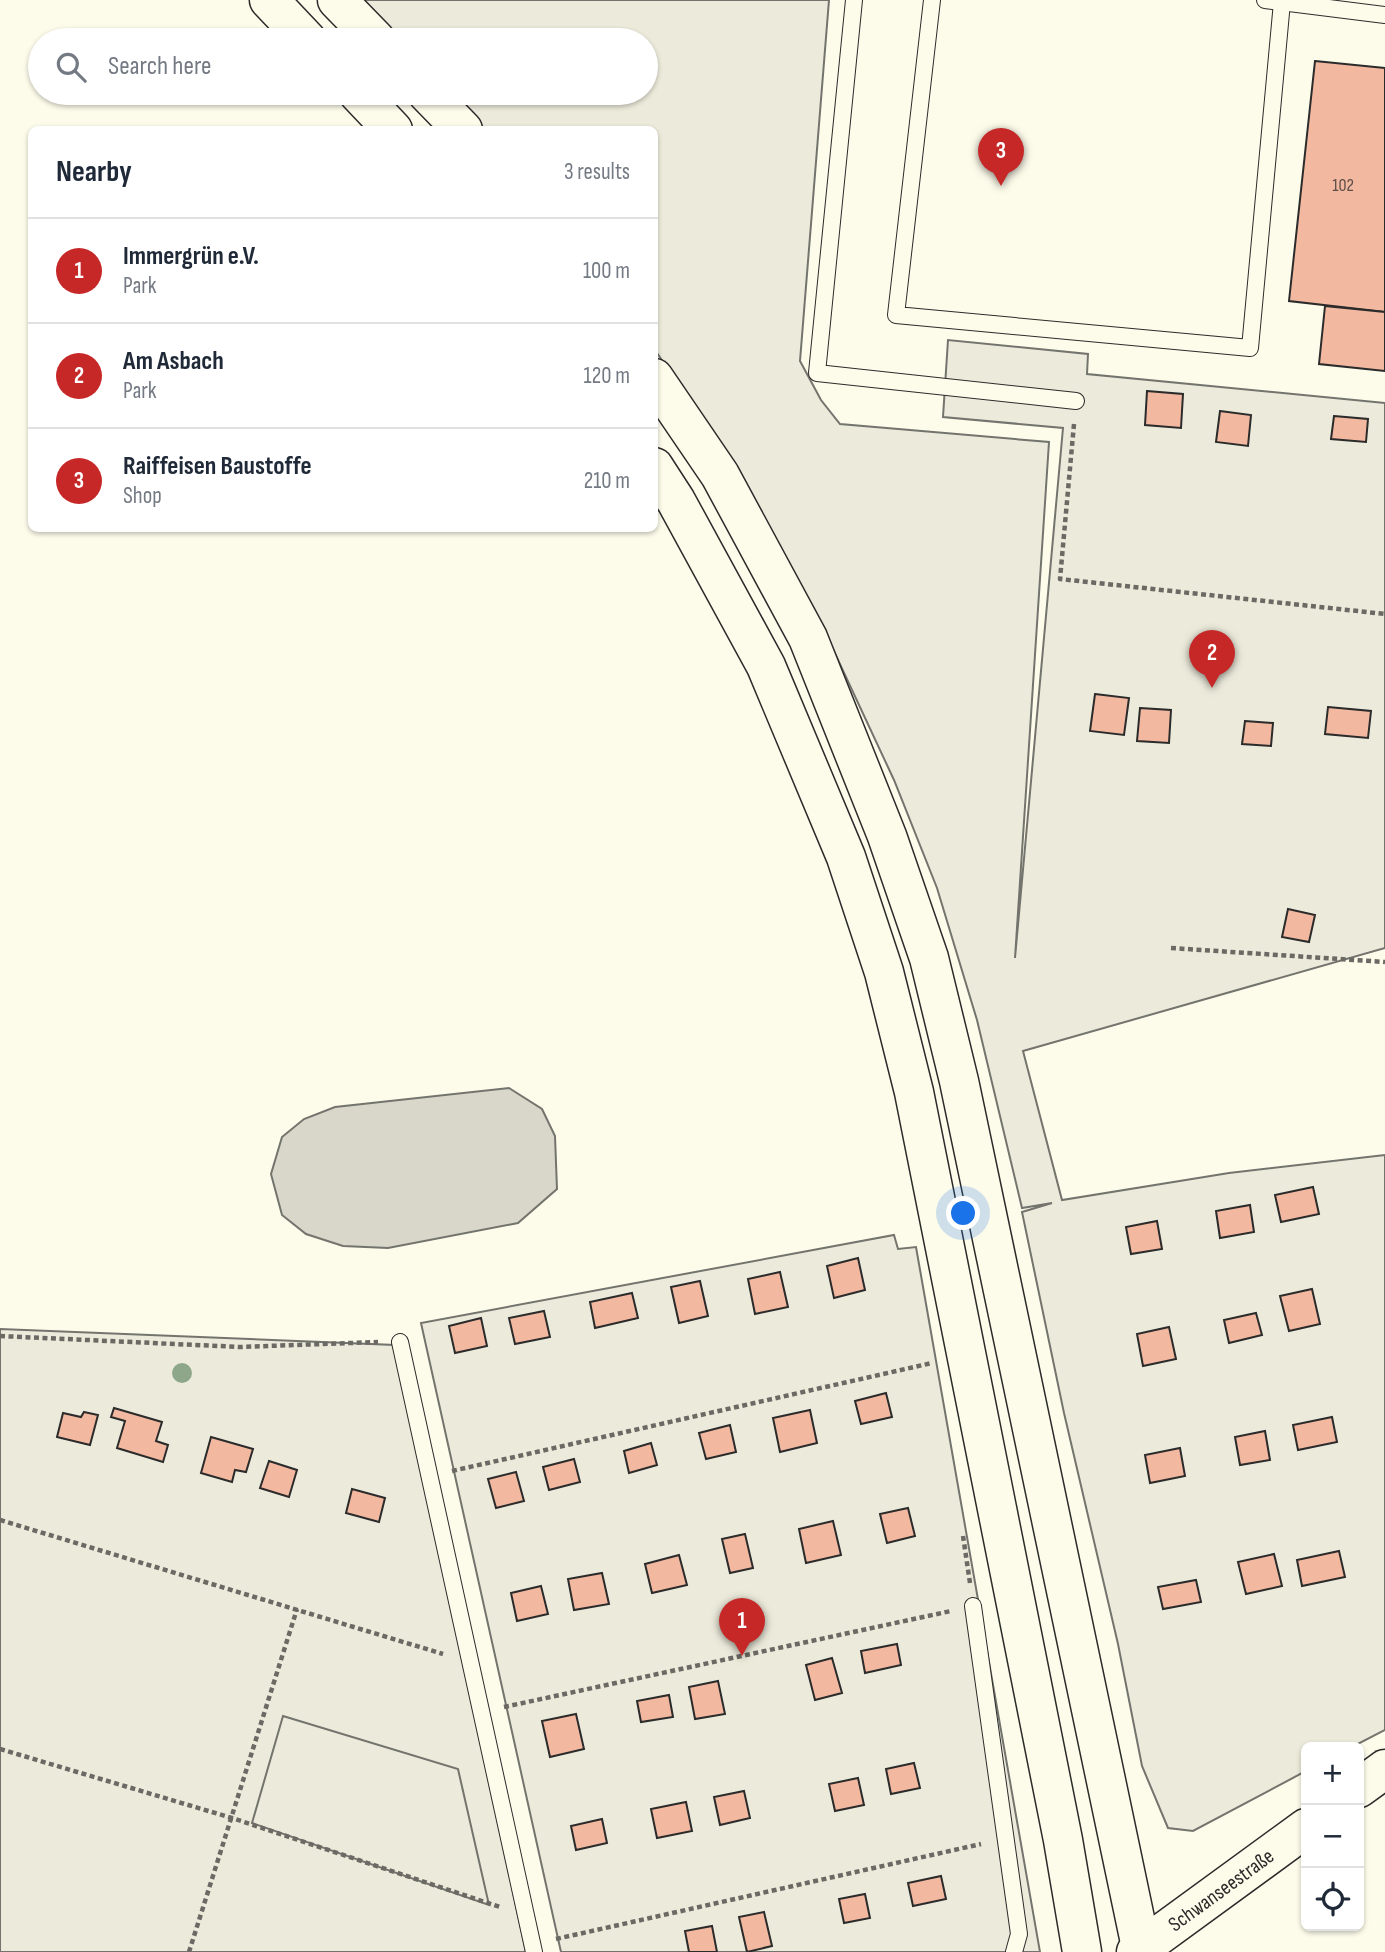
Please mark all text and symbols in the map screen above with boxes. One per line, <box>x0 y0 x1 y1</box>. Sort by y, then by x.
search box <box>28 28 658 105</box>
icon: search <box>52 48 90 86</box>
text: Search here <box>108 51 211 82</box>
pin: 3 <box>978 128 1024 186</box>
text: Nearby <box>56 154 132 190</box>
text: 3 results <box>564 158 630 186</box>
house number: 102 <box>1332 175 1354 196</box>
text: Immergrün e.V. <box>123 241 259 272</box>
text: 1 <box>74 257 84 285</box>
text: 100 m <box>583 257 630 285</box>
text: Park <box>123 272 157 300</box>
text: Am Asbach <box>123 346 224 377</box>
text: 2 <box>74 362 84 390</box>
text: 120 m <box>584 362 630 390</box>
text: Park <box>123 377 157 405</box>
text: Raiffeisen Baustoffe <box>123 451 312 482</box>
text: 3 <box>74 467 84 495</box>
text: 210 m <box>584 467 630 495</box>
text: Shop <box>123 482 162 510</box>
pin: 2 <box>1189 630 1235 688</box>
your location <box>946 1196 980 1230</box>
pin: 1 <box>719 1598 765 1656</box>
map controls <box>1301 1742 1364 1931</box>
button: + <box>1301 1742 1364 1805</box>
button: − <box>1301 1805 1364 1868</box>
street label: Schwanseestraße <box>1164 1844 1279 1937</box>
button: locate <box>1301 1868 1364 1931</box>

